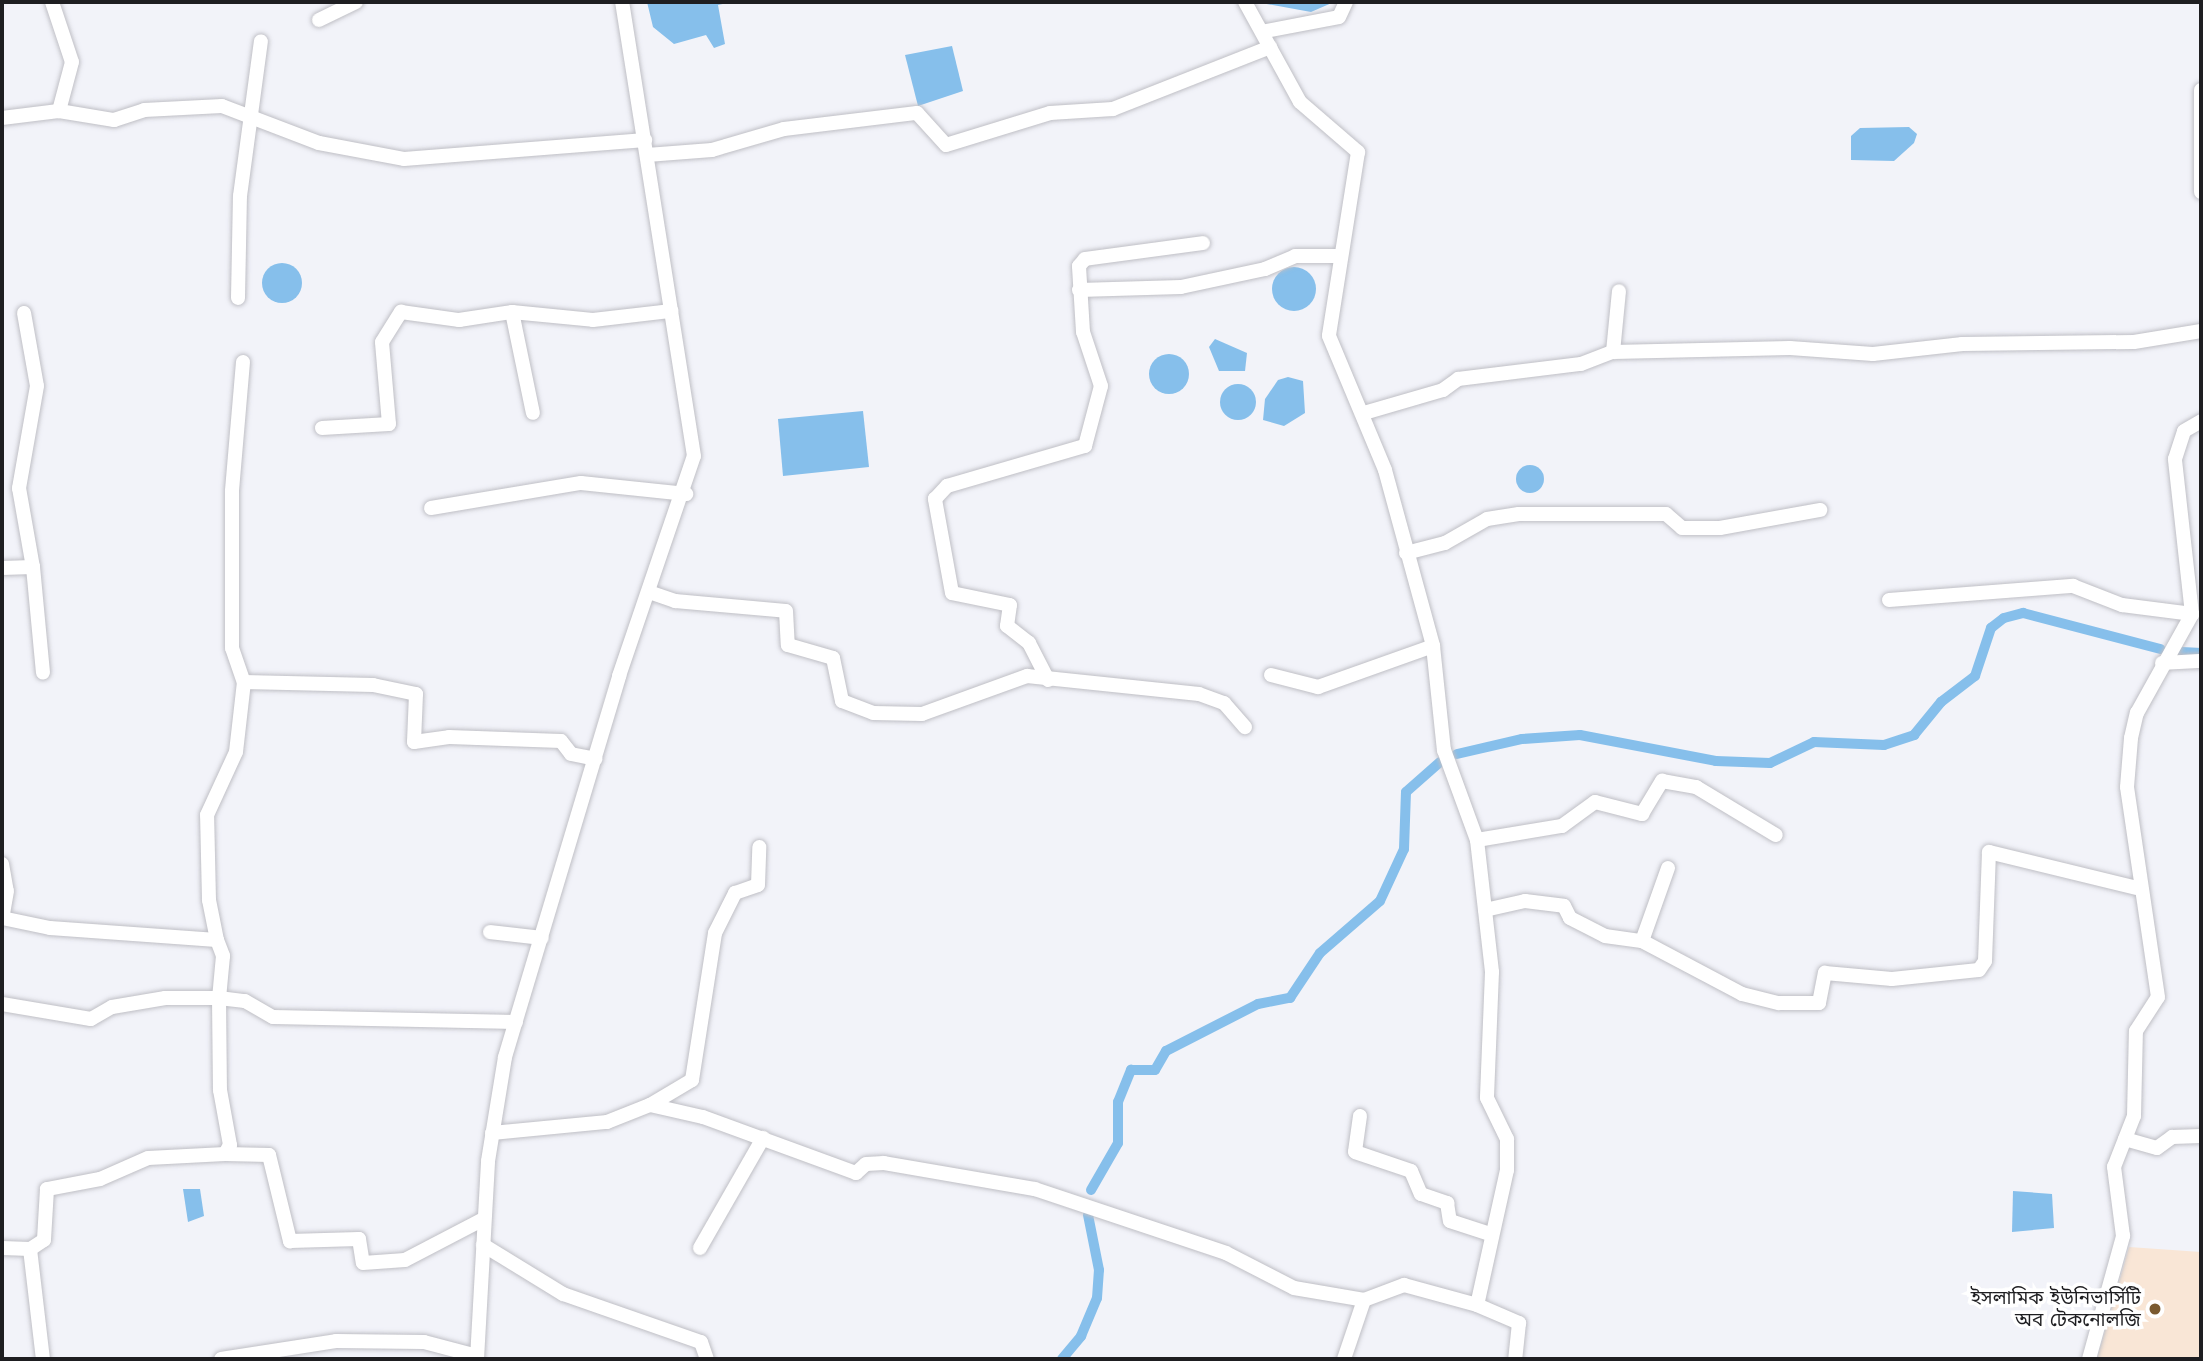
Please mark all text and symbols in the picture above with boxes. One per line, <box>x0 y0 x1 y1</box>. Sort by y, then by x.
place label: ইসলামিক ইউনিভার্সিটি অব টেকনোলজি <box>1971 1287 2141 1331</box>
marker: ইসলামিক ইউনিভার্সিটি অব টেকনোলজি <box>2147 1301 2163 1317</box>

